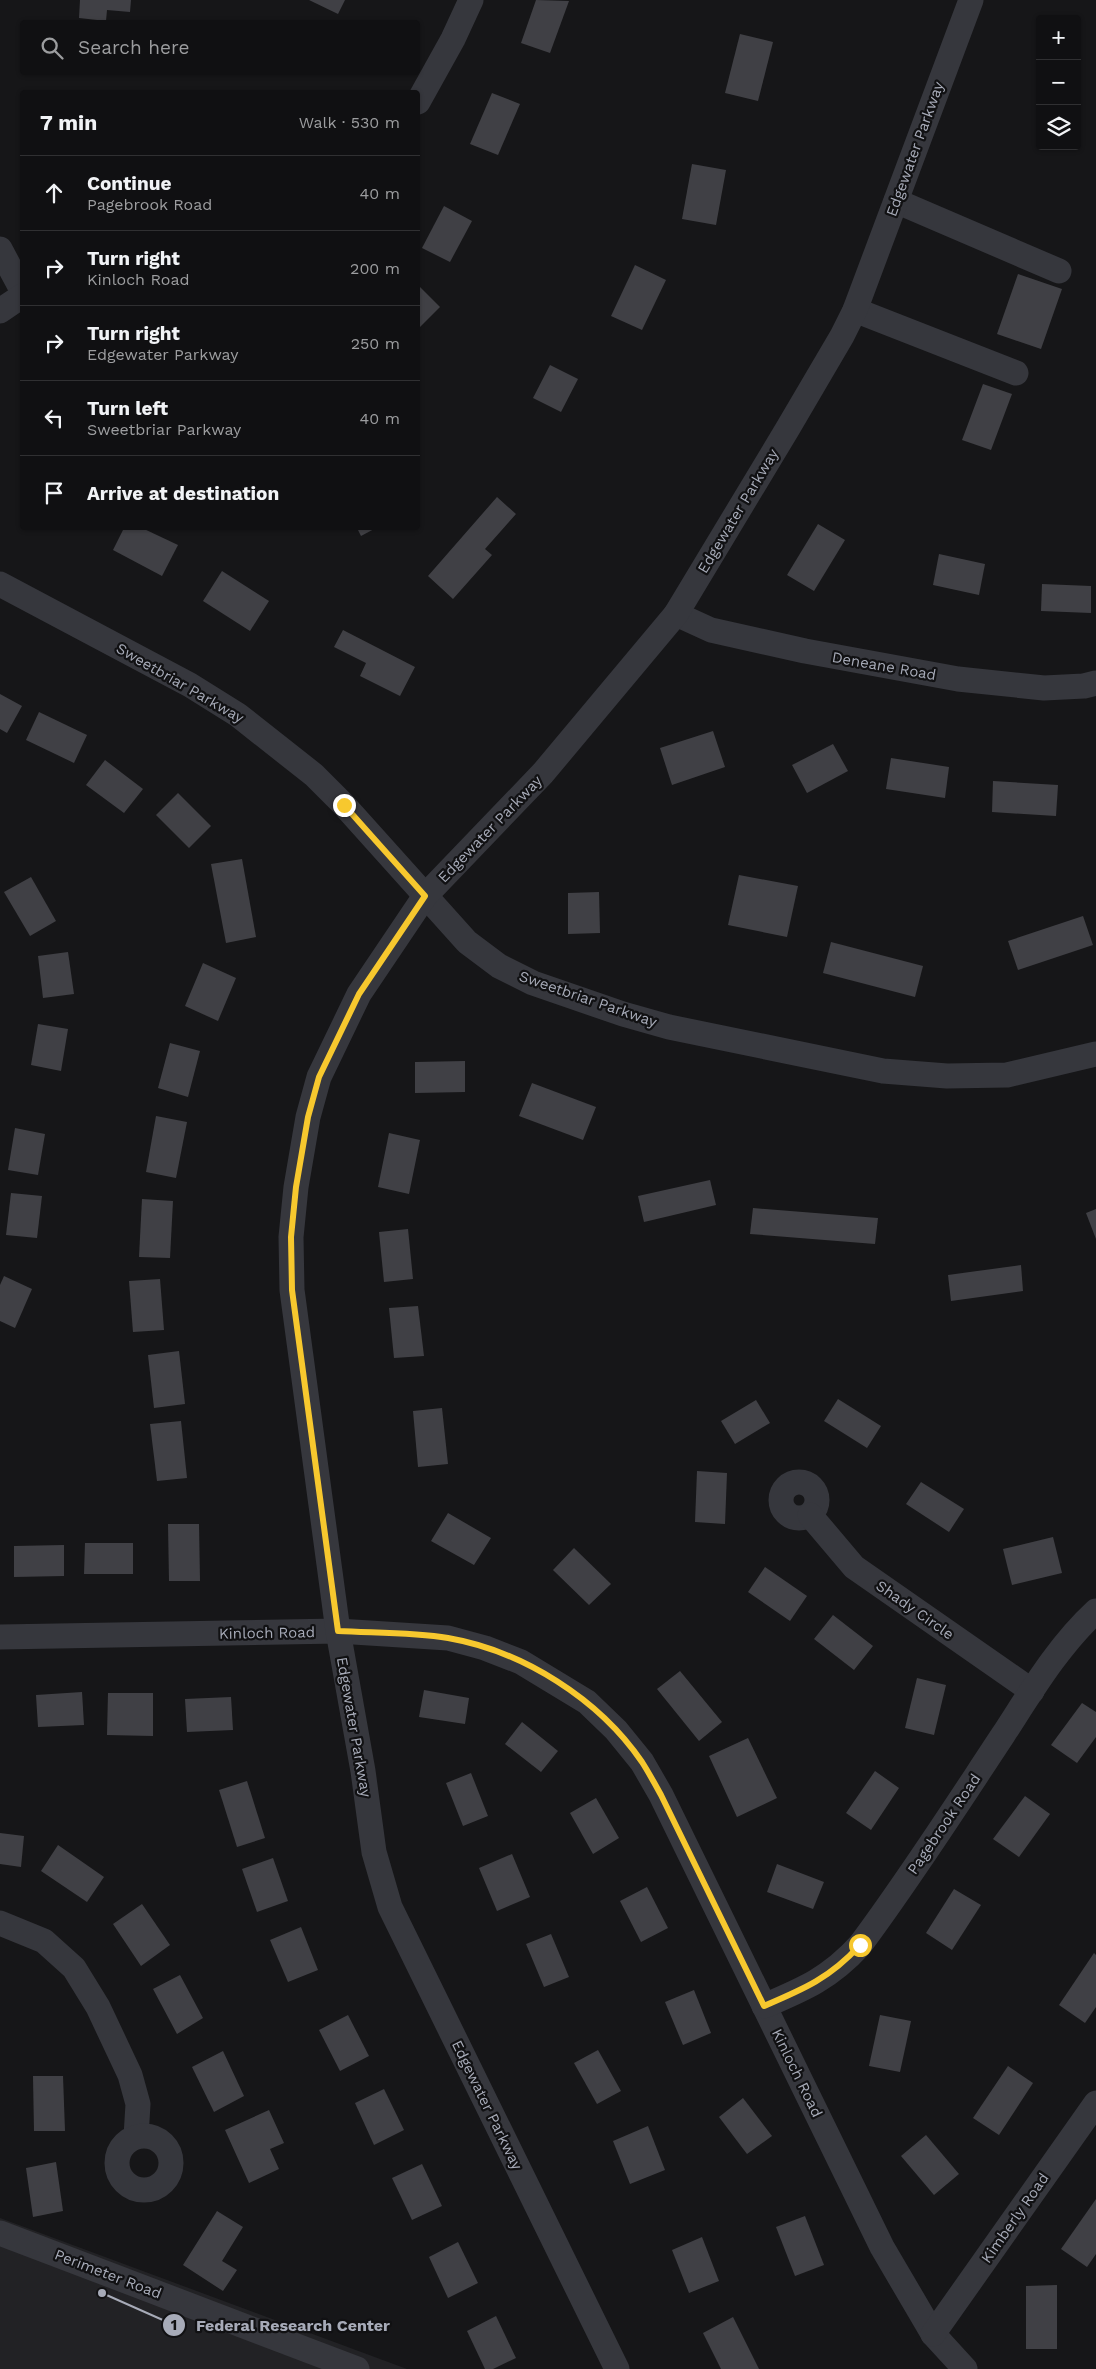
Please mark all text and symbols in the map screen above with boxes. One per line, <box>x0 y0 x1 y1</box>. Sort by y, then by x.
map controls <box>1036 15 1081 150</box>
button: + <box>1036 15 1081 60</box>
search box <box>20 20 420 75</box>
icon: search <box>38 34 66 62</box>
text: Search here <box>78 36 189 59</box>
button: − <box>1036 60 1081 105</box>
street label: Edgewater Parkway <box>882 79 948 219</box>
button: layers <box>1036 105 1081 150</box>
text: 7 min <box>40 110 97 135</box>
text: Walk · 530 m <box>299 113 400 132</box>
text: Continue <box>87 172 171 195</box>
icon: ahead <box>40 179 68 207</box>
text: 40 m <box>360 184 400 203</box>
text: Pagebrook Road <box>87 195 212 214</box>
text: Turn right <box>87 247 180 270</box>
icon: right <box>40 254 68 282</box>
text: 200 m <box>350 259 400 278</box>
text: Kinloch Road <box>87 270 190 289</box>
text: Turn right <box>87 322 180 345</box>
icon: right <box>40 329 68 357</box>
text: 250 m <box>351 334 400 353</box>
text: Edgewater Parkway <box>87 345 238 364</box>
text: Turn left <box>87 397 168 420</box>
icon: left <box>40 404 68 432</box>
text: 40 m <box>360 409 400 428</box>
text: Sweetbriar Parkway <box>87 420 241 439</box>
street label: Edgewater Parkway <box>694 445 782 576</box>
icon: arrive <box>40 479 68 507</box>
text: Arrive at destination <box>87 482 279 505</box>
street label: Sweetbriar Parkway <box>113 639 247 727</box>
street label: Deneane Road <box>830 648 938 684</box>
street label: Edgewater Parkway <box>434 771 546 886</box>
route end <box>333 794 356 817</box>
street label: Sweetbriar Parkway <box>517 967 660 1031</box>
street label: Shady Circle <box>873 1577 957 1643</box>
street label: Kinloch Road <box>219 1623 315 1643</box>
street label: Edgewater Parkway <box>333 1656 375 1799</box>
street label: Pagebrook Road <box>904 1770 984 1878</box>
route start <box>849 1934 872 1957</box>
street label: Kinloch Road <box>768 2026 826 2120</box>
street label: Edgewater Parkway <box>448 2037 526 2173</box>
street label: Kimberly Road <box>977 2170 1053 2266</box>
street label: Perimeter Road <box>52 2245 164 2303</box>
callout: Federal Research Center <box>161 2310 400 2341</box>
text: 1 <box>171 2316 177 2334</box>
text: Federal Research Center <box>196 2316 390 2335</box>

